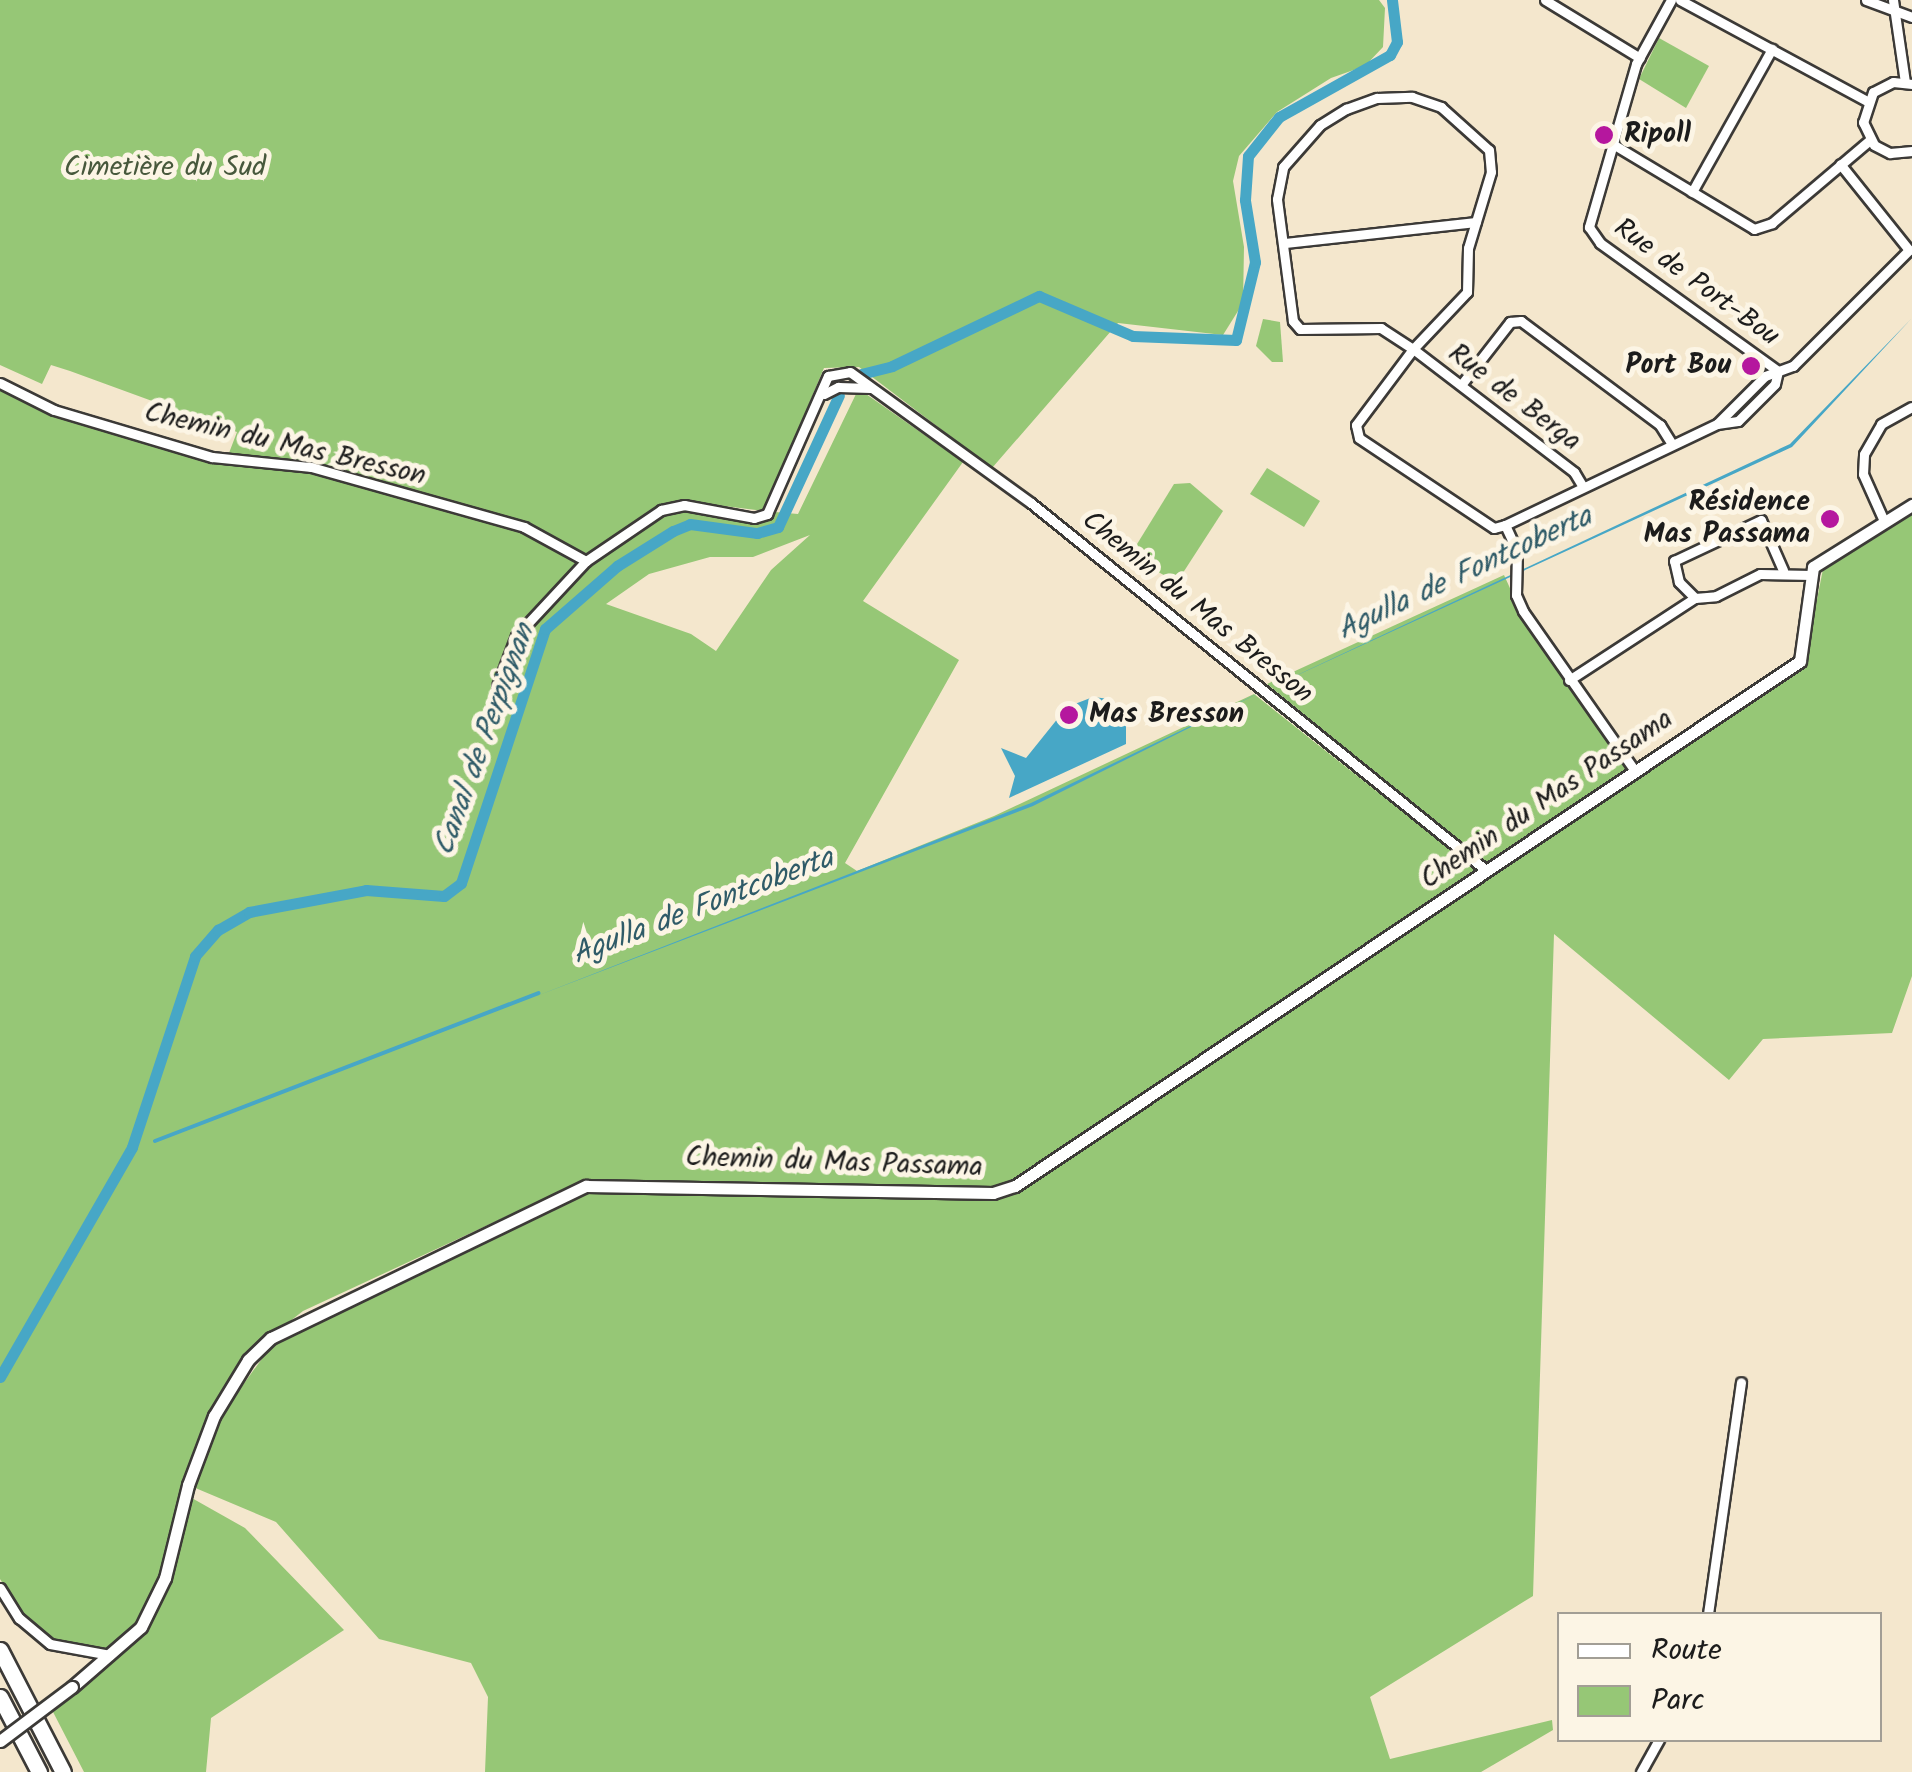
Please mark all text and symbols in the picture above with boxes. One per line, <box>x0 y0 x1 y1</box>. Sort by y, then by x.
place label: Ripoll <box>1624 118 1691 152</box>
marker: Ripoll <box>1593 124 1615 146</box>
park label: Cimetière du Sud <box>64 151 266 185</box>
street label: Rue de Port-Bou <box>1607 212 1785 354</box>
street label: Rue de Berga <box>1441 337 1587 459</box>
place label: Port Bou <box>1625 349 1731 383</box>
marker: Port Bou <box>1740 355 1762 377</box>
street label: Chemin du Mas Bresson <box>141 396 429 494</box>
place label: Résidence Mas Passama <box>1643 486 1810 552</box>
water label: Agulla de Fontcoberta <box>1332 499 1598 649</box>
street label: Chemin du Mas Bresson <box>1075 504 1319 712</box>
marker: Résidence Mas Passama <box>1819 508 1841 530</box>
water label: Canal de Perpignan <box>426 619 544 861</box>
place label: Mas Bresson <box>1089 698 1244 732</box>
street label: Chemin du Mas Passama <box>1414 703 1680 897</box>
marker: Mas Bresson <box>1058 704 1080 726</box>
water label: Agulla de Fontcoberta <box>567 841 839 973</box>
street label: Chemin du Mas Passama <box>685 1141 983 1185</box>
legend <box>1557 1612 1882 1742</box>
text: Route <box>1651 1627 1722 1675</box>
text: Parc <box>1651 1677 1705 1725</box>

